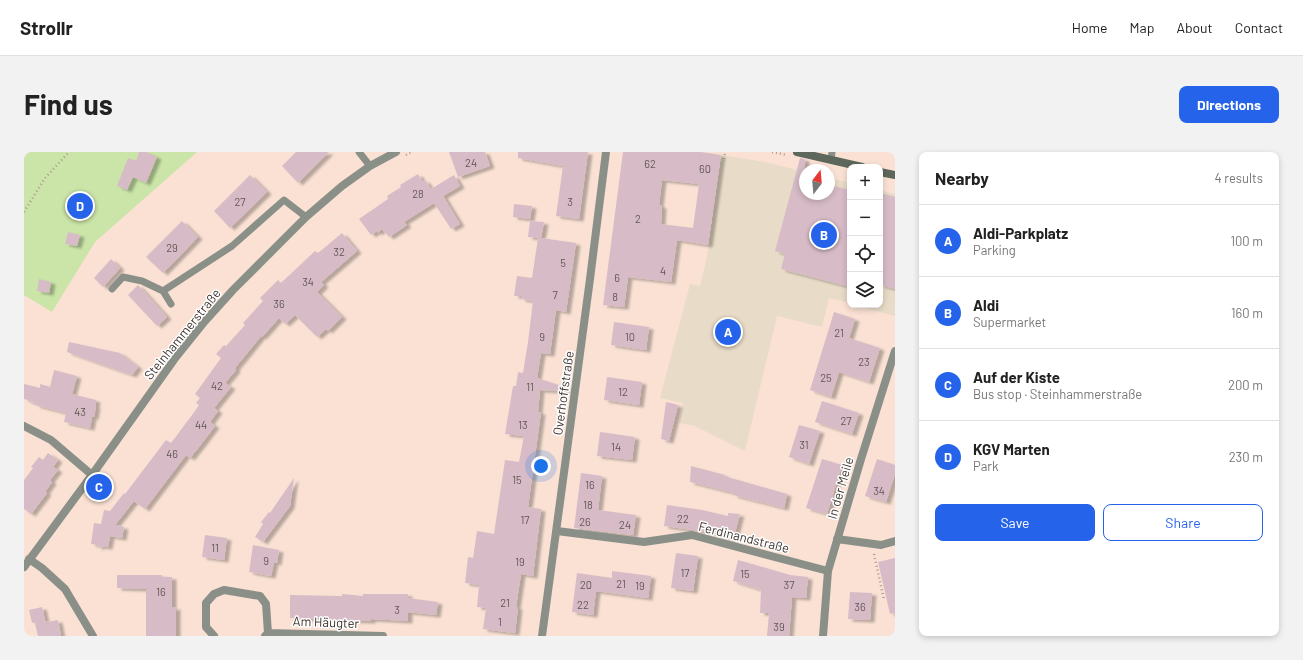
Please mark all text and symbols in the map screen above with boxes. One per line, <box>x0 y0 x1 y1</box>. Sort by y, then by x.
text: Strollr <box>20 16 73 39</box>
text: Home <box>1072 19 1108 36</box>
text: Map <box>1130 19 1154 36</box>
text: About <box>1176 19 1213 36</box>
text: Contact <box>1235 19 1283 36</box>
button: Directions <box>1179 86 1279 123</box>
text: Find us <box>24 87 113 121</box>
house number: 24 <box>465 156 477 169</box>
house number: 62 <box>644 157 656 170</box>
house number: 60 <box>699 162 711 175</box>
north arrow <box>799 164 835 200</box>
map controls <box>847 164 883 308</box>
button: + <box>847 164 883 200</box>
text: Nearby <box>935 168 989 188</box>
text: 4 results <box>1215 170 1263 186</box>
house number: 28 <box>412 187 424 200</box>
pin: D <box>67 191 93 221</box>
house number: 27 <box>234 195 246 208</box>
house number: 3 <box>567 195 573 208</box>
button: − <box>847 200 883 236</box>
house number: 2 <box>635 212 641 225</box>
pin: B <box>811 220 837 250</box>
text: Aldi-Parkplatz <box>973 224 1068 242</box>
text: A <box>944 233 952 249</box>
text: 100 m <box>1230 233 1263 249</box>
button: locate <box>847 236 883 272</box>
house number: 29 <box>166 241 178 254</box>
text: Parking <box>973 242 1016 258</box>
house number: 32 <box>333 245 345 258</box>
house number: 5 <box>560 256 566 269</box>
house number: 4 <box>660 264 666 277</box>
house number: 6 <box>614 271 620 284</box>
button: layers <box>847 272 883 308</box>
house number: 34 <box>302 275 314 288</box>
street label: Steinhammerstraße <box>140 285 224 383</box>
house number: 7 <box>552 288 558 301</box>
house number: 8 <box>612 290 618 303</box>
text: Aldi <box>973 296 999 314</box>
house number: 36 <box>273 297 285 310</box>
text: B <box>944 305 952 321</box>
text: 160 m <box>1231 305 1263 321</box>
text: Supermarket <box>973 314 1046 330</box>
pin: A <box>715 317 741 347</box>
house number: 21 <box>834 326 844 339</box>
house number: 9 <box>539 330 545 343</box>
house number: 10 <box>625 330 635 343</box>
street label: Overhoffstraße <box>549 350 577 436</box>
house number: 23 <box>858 355 870 368</box>
text: Auf der Kiste <box>973 368 1060 386</box>
house number: 25 <box>820 371 832 384</box>
text: C <box>944 377 952 393</box>
text: 200 m <box>1228 377 1263 393</box>
house number: 42 <box>211 379 223 392</box>
house number: 11 <box>526 380 534 393</box>
house number: 12 <box>618 385 628 398</box>
text: Bus stop · Steinhammerstraße <box>973 386 1142 402</box>
house number: 43 <box>74 405 86 418</box>
house number: 27 <box>840 414 852 427</box>
house number: 44 <box>195 418 207 431</box>
house number: 13 <box>518 418 528 431</box>
house number: 31 <box>799 438 809 451</box>
house number: 14 <box>611 440 621 453</box>
text: KGV Marten <box>973 440 1050 458</box>
house number: 46 <box>166 447 178 460</box>
text: D <box>944 449 952 465</box>
text: 230 m <box>1229 449 1263 465</box>
street label: In der Meile <box>824 455 857 521</box>
your location <box>531 456 551 476</box>
text: Park <box>973 458 999 474</box>
pin: C <box>86 472 112 502</box>
house number: 15 <box>512 473 522 486</box>
house number: 16 <box>585 478 595 491</box>
house number: 34 <box>873 484 885 497</box>
house number: 18 <box>583 498 593 511</box>
button: Save <box>935 504 1095 541</box>
button: Share <box>1103 504 1263 541</box>
house number: 22 <box>677 512 689 525</box>
house number: 17 <box>520 513 530 526</box>
house number: 26 <box>579 515 591 528</box>
house number: 24 <box>619 518 631 531</box>
street label: Ferdinandstraße <box>697 518 791 556</box>
house number: 11 <box>211 541 219 554</box>
house number: 9 <box>263 554 269 567</box>
house number: 19 <box>515 555 525 568</box>
house number: 17 <box>680 566 690 579</box>
house number: 15 <box>740 567 750 580</box>
house number: 21 <box>616 577 626 590</box>
house number: 20 <box>580 578 592 591</box>
house number: 37 <box>784 578 794 591</box>
house number: 19 <box>635 579 645 592</box>
house number: 16 <box>156 585 166 598</box>
house number: 21 <box>500 596 510 609</box>
house number: 22 <box>577 598 589 611</box>
house number: 36 <box>854 600 866 613</box>
house number: 3 <box>394 603 400 616</box>
street label: Am Häugter <box>292 613 360 631</box>
house number: 1 <box>498 615 502 628</box>
house number: 39 <box>773 620 785 633</box>

